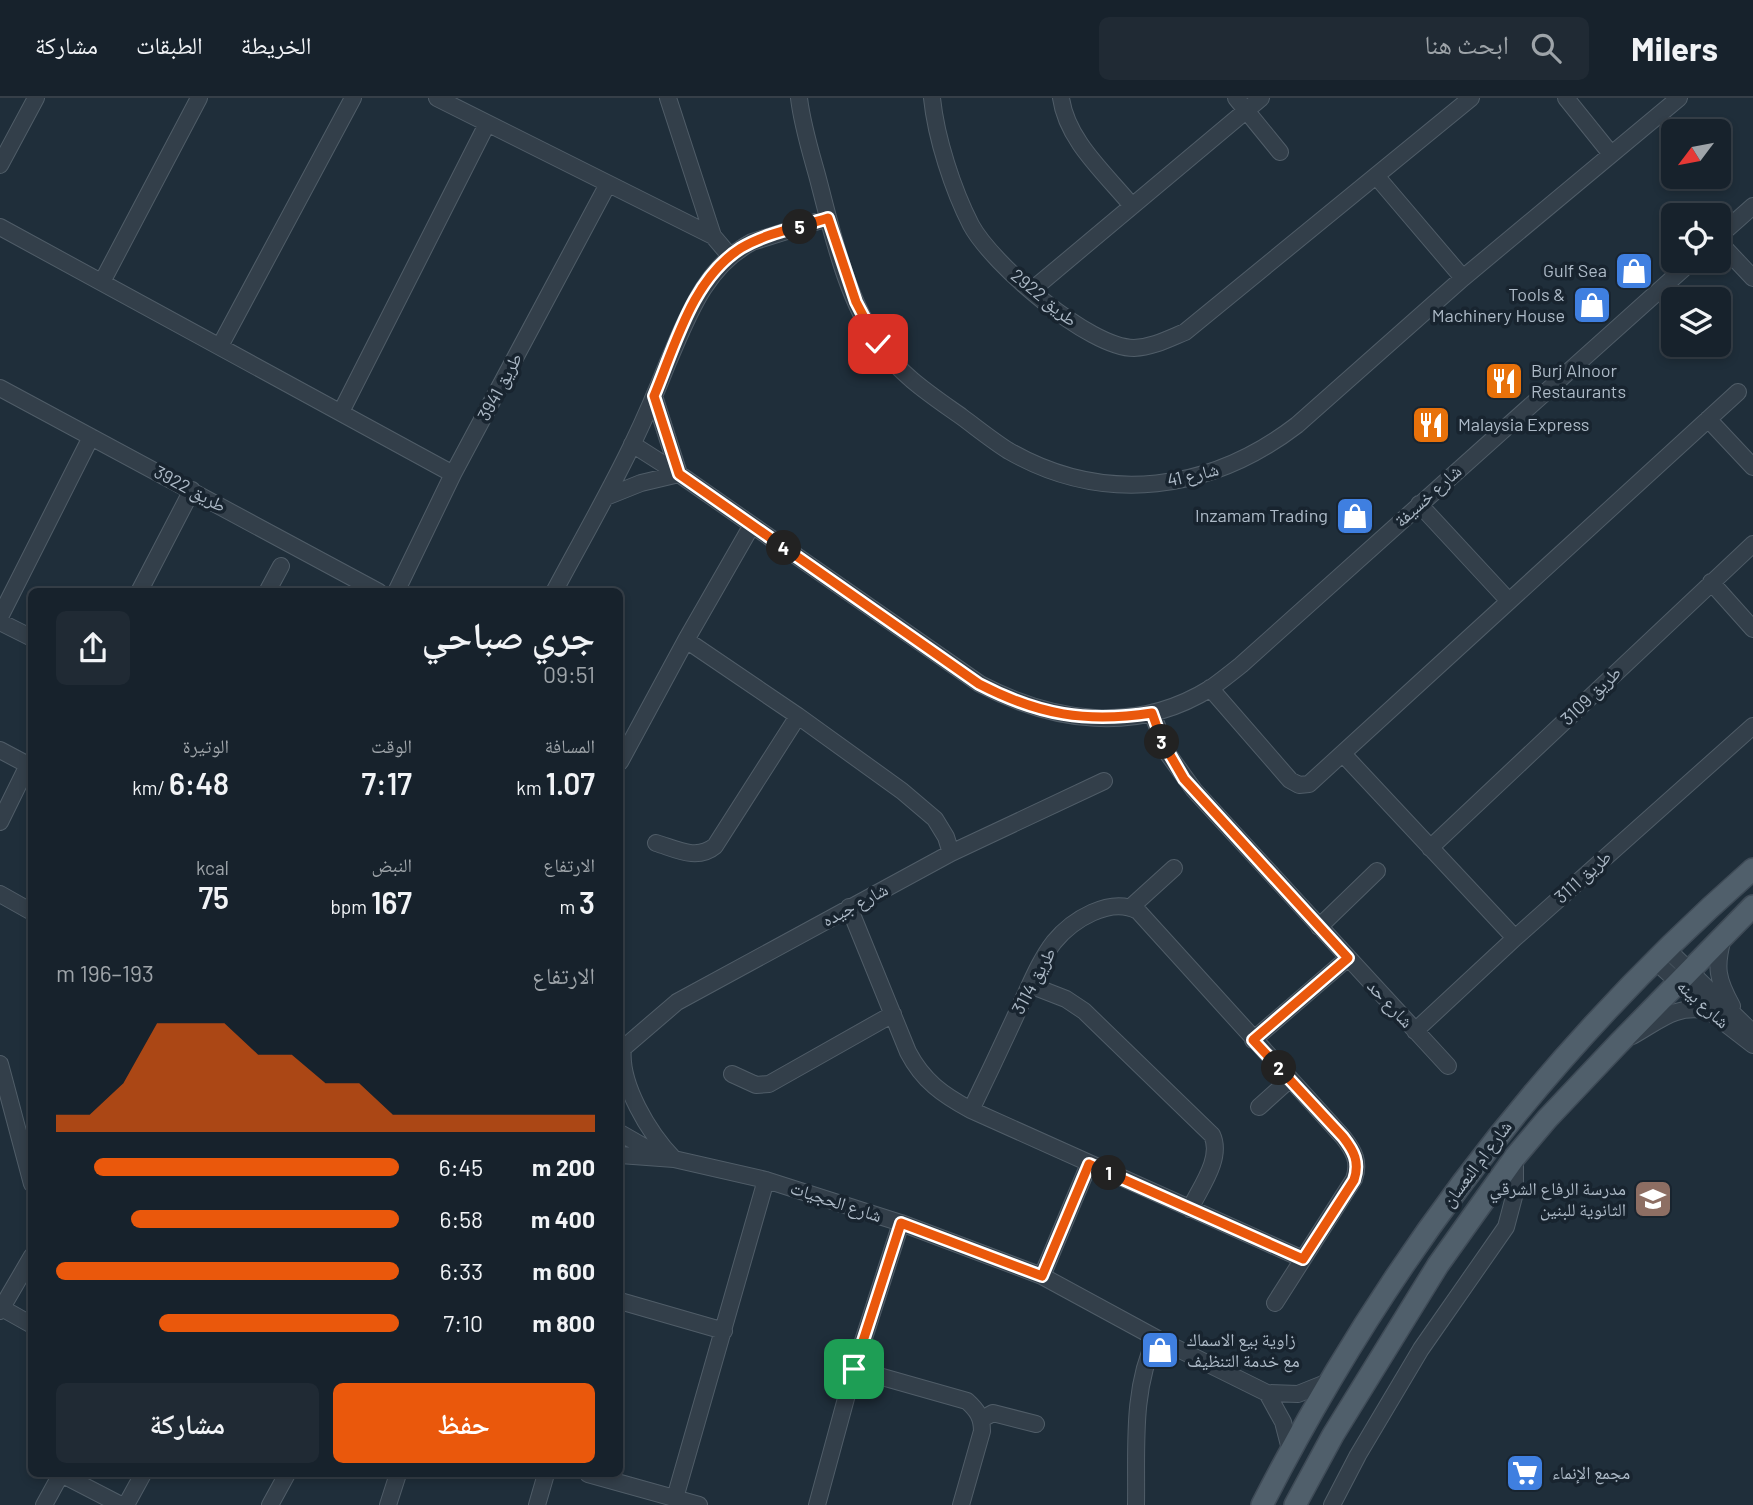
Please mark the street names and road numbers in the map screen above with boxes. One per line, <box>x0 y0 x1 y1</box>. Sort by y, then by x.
street label: طريق 2922 <box>1006 264 1082 331</box>
street label: طريق 3941 <box>472 349 527 425</box>
street label: شارع 41 <box>1165 457 1221 492</box>
street label: شارع خسيفة <box>1389 459 1466 532</box>
street label: طريق 3922 <box>150 460 230 517</box>
street label: طريق 3109 <box>1556 661 1626 730</box>
street label: طريق 3111 <box>1549 845 1616 908</box>
street label: شارع جيده <box>818 878 892 932</box>
street label: طريق 3114 <box>1006 943 1061 1018</box>
street label: شارع بينه <box>1672 974 1734 1033</box>
street label: شارع حد <box>1362 975 1418 1033</box>
street label: شارع ام النعسان <box>1437 1116 1517 1212</box>
street label: شارع الحجيات <box>788 1176 885 1227</box>

